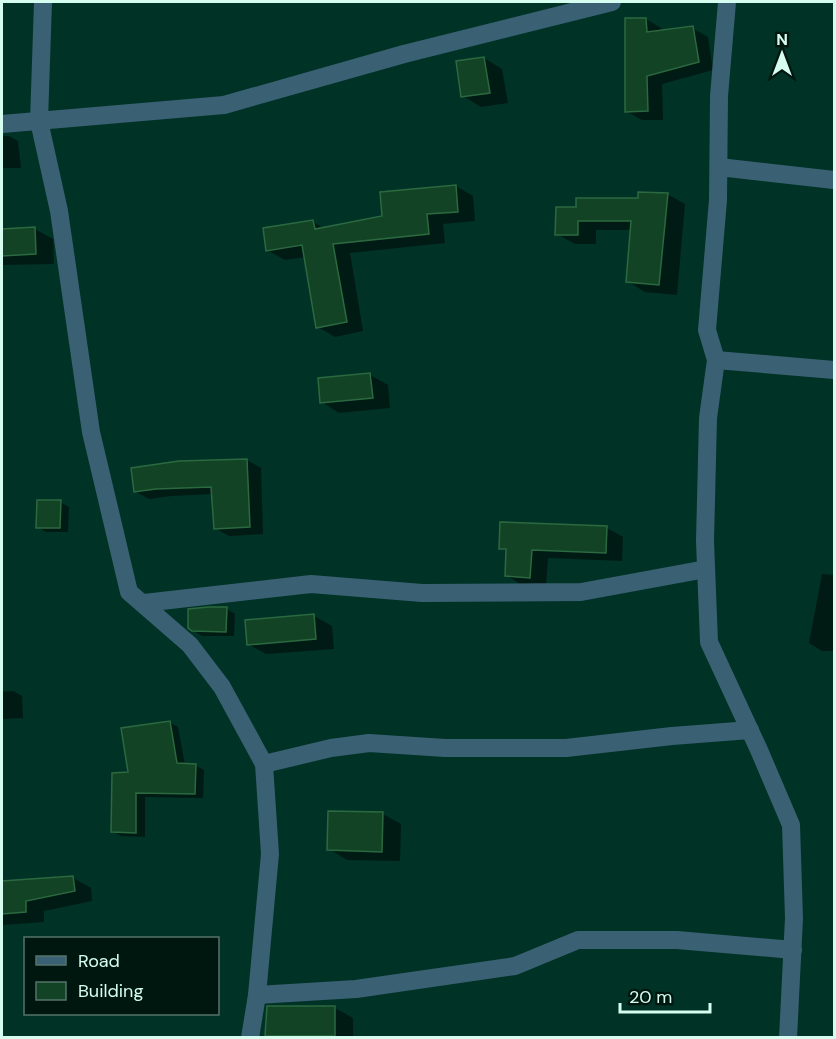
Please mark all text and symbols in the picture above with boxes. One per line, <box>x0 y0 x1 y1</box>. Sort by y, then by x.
north arrow <box>752 24 812 84</box>
text: N <box>776 29 788 50</box>
legend <box>24 937 219 1015</box>
text: Road <box>78 949 120 973</box>
scale bar <box>620 976 710 1014</box>
text: Building <box>78 979 143 1003</box>
text: 20 m <box>629 985 672 1009</box>

